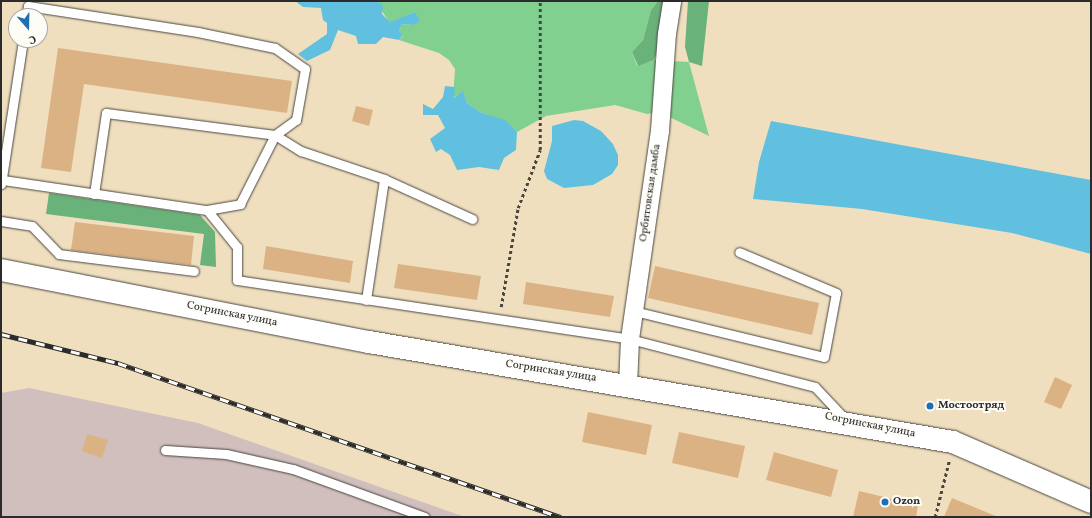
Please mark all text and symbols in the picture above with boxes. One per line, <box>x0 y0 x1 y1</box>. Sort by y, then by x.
north arrow <box>8 8 48 48</box>
text: С <box>26 31 38 47</box>
street label: Орбитовская дамба <box>638 143 664 243</box>
street label: Согринская улица <box>185 300 279 330</box>
street label: Согринская улица <box>504 358 598 386</box>
place label: Мостоотряд <box>938 399 1004 413</box>
marker: Мостоотряд <box>925 401 935 411</box>
street label: Согринская улица <box>823 411 917 441</box>
place label: Ozon <box>893 495 920 509</box>
marker: Ozon <box>880 497 890 507</box>

